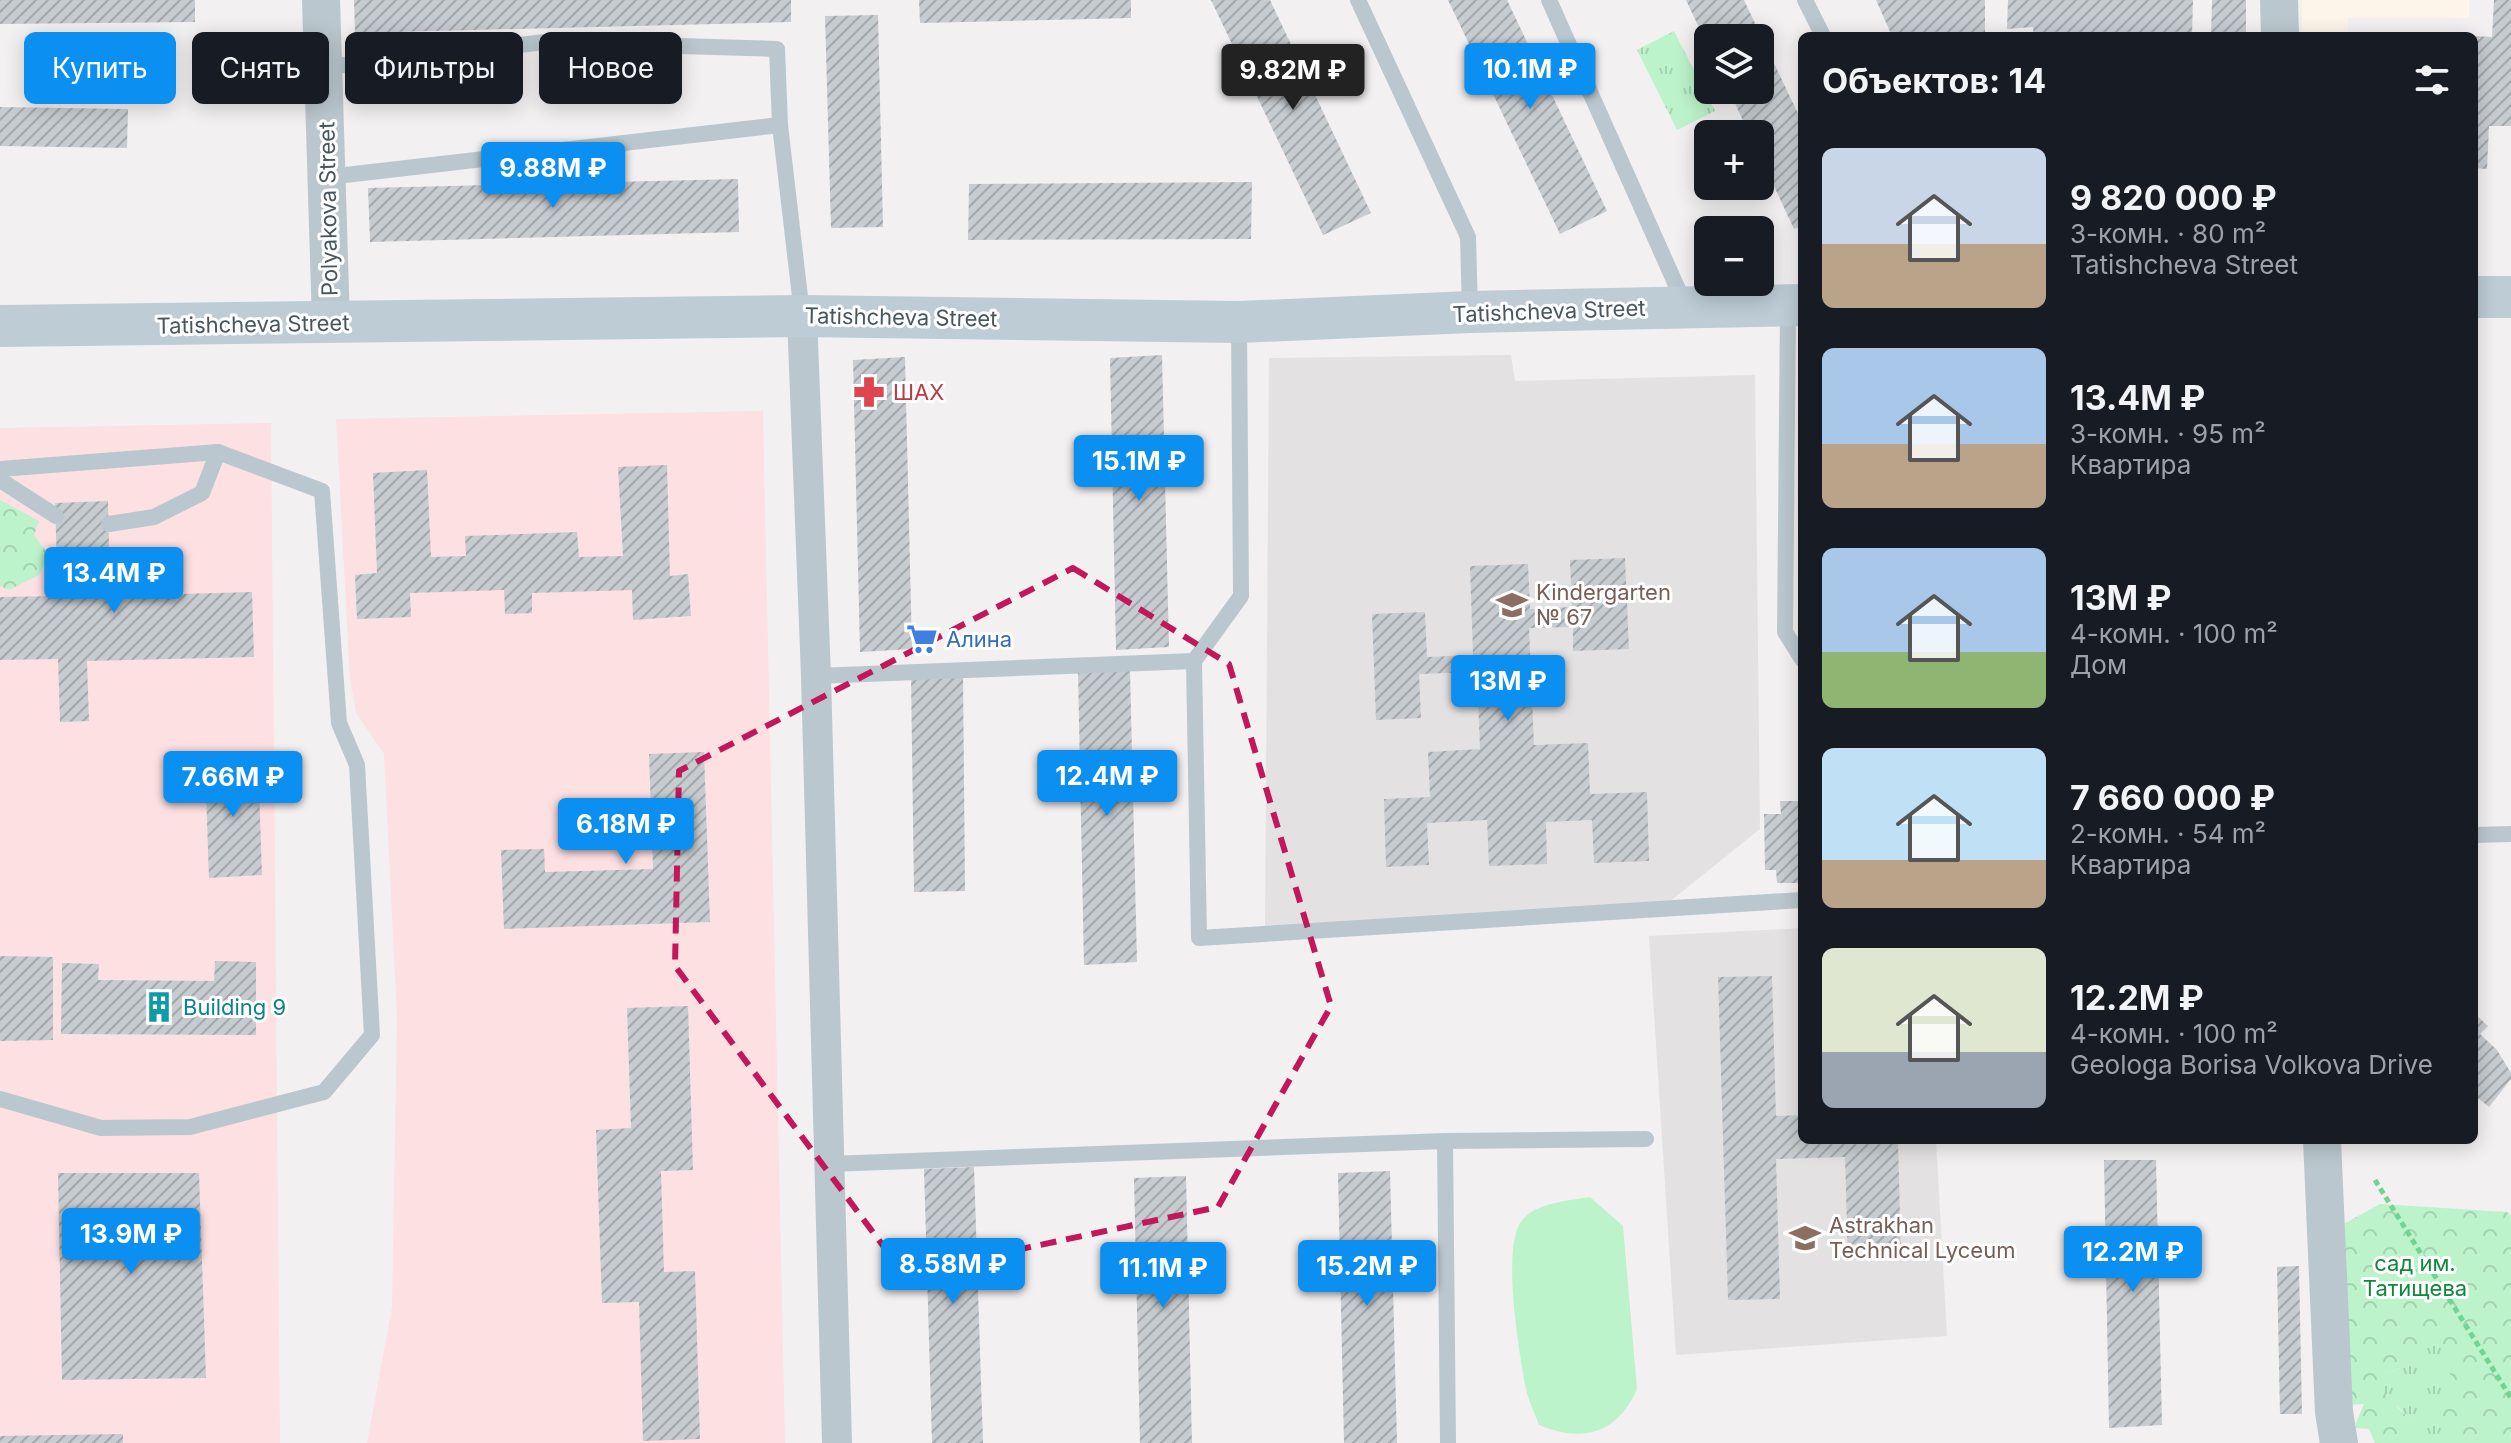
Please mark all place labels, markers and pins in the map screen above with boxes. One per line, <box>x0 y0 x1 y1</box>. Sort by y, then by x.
pin: 10.1M ₽ <box>1456 43 1604 111</box>
pin: 9.82M ₽ <box>1219 44 1367 112</box>
pin: 9.88M ₽ <box>479 142 627 210</box>
pharmacy icon: ШАХ <box>852 375 886 409</box>
place label: ШАХ <box>893 379 944 405</box>
pin: 15.1M ₽ <box>1065 435 1213 503</box>
pin: 13.4M ₽ <box>40 547 188 615</box>
place label: Kindergarten № 67 <box>1536 579 1671 630</box>
school or university icon: Kindergarten № 67 <box>1495 588 1529 622</box>
supermarket icon: Алина <box>905 622 939 656</box>
place label: Алина <box>946 626 1012 652</box>
pin: 13M ₽ <box>1452 655 1564 723</box>
pin: 12.4M ₽ <box>1033 750 1181 818</box>
pin: 7.66M ₽ <box>159 751 307 819</box>
pin: 6.18M ₽ <box>552 798 700 866</box>
building icon: Building 9 <box>142 990 176 1024</box>
place label: Building 9 <box>183 994 286 1020</box>
pin: 13.9M ₽ <box>57 1208 205 1276</box>
place label: Astrakhan Technical Lyceum <box>1829 1212 2015 1263</box>
school or university icon: Astrakhan Technical Lyceum <box>1788 1221 1822 1255</box>
pin: 12.2M ₽ <box>2059 1226 2207 1294</box>
pin: 8.58M ₽ <box>879 1238 1027 1306</box>
pin: 15.2M ₽ <box>1293 1240 1441 1308</box>
pin: 11.1M ₽ <box>1089 1242 1237 1310</box>

